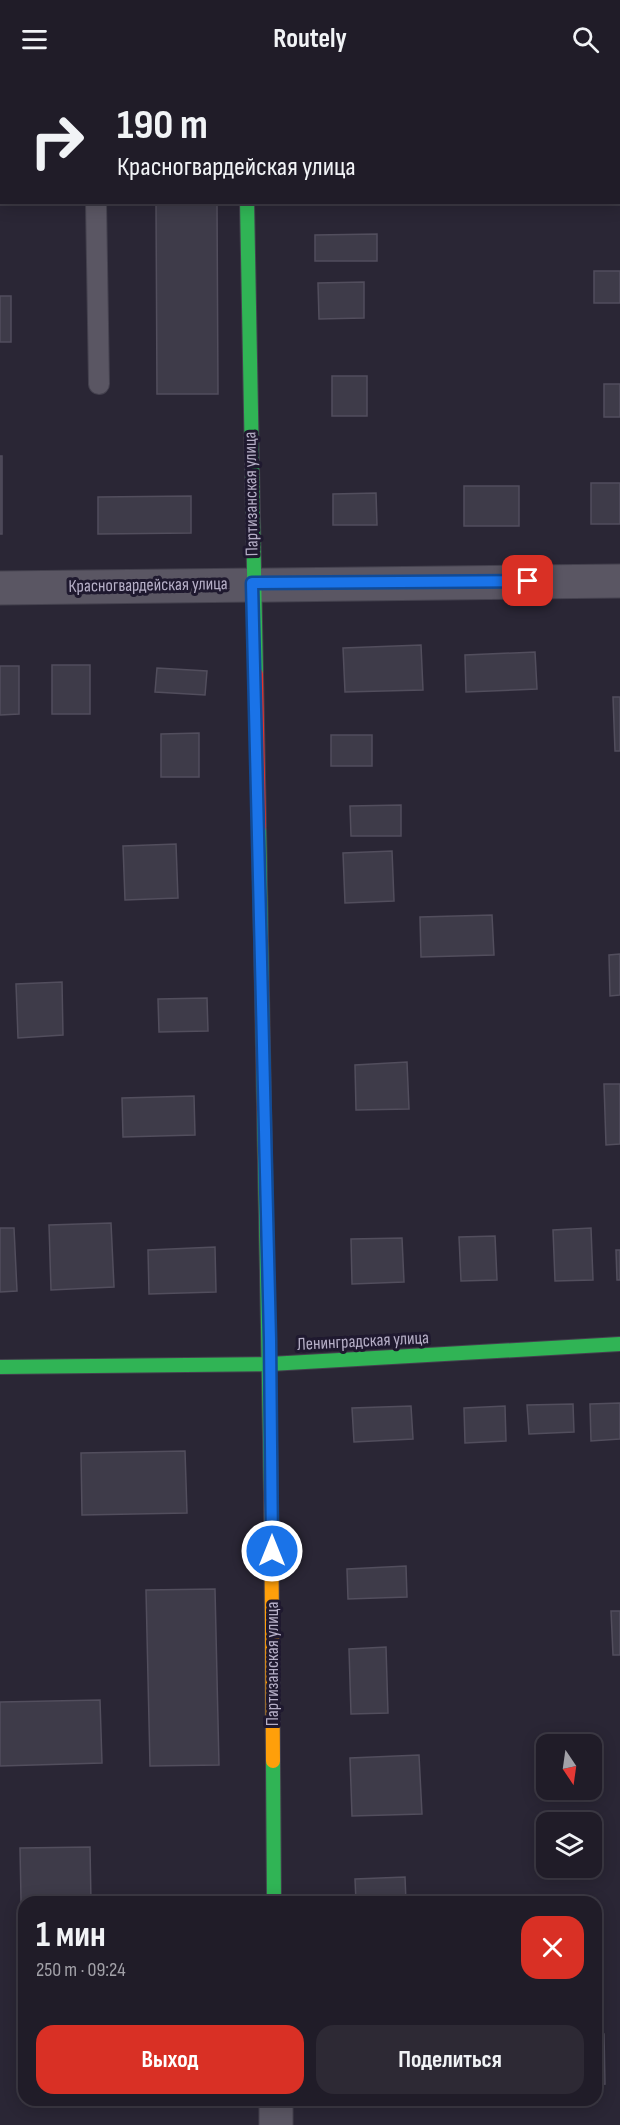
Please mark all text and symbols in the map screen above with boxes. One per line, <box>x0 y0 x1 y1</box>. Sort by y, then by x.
icon: menu <box>18 23 51 56</box>
text: Routely <box>273 23 347 55</box>
icon: search <box>569 23 602 56</box>
text: 190 m <box>117 100 208 151</box>
icon: right <box>18 102 96 180</box>
text: Красногвардейская улица <box>117 151 356 183</box>
street label: Партизанская улица <box>239 431 263 557</box>
pin <box>502 555 553 606</box>
icon: arrive <box>511 564 544 597</box>
street label: Красногвардейская улица <box>68 573 228 597</box>
street label: Ленинградская улица <box>296 1327 430 1355</box>
position arrow <box>240 1519 304 1583</box>
street label: Партизанская улица <box>262 1602 283 1726</box>
north arrow <box>536 1734 602 1800</box>
map controls <box>536 1734 602 1878</box>
button: layers <box>536 1812 602 1878</box>
text: 1 мин <box>36 1914 106 1957</box>
button: close <box>521 1916 584 1979</box>
text: 250 m · 09:24 <box>36 1958 126 1982</box>
button: Выход <box>36 2025 304 2094</box>
button: Поделиться <box>316 2025 584 2094</box>

